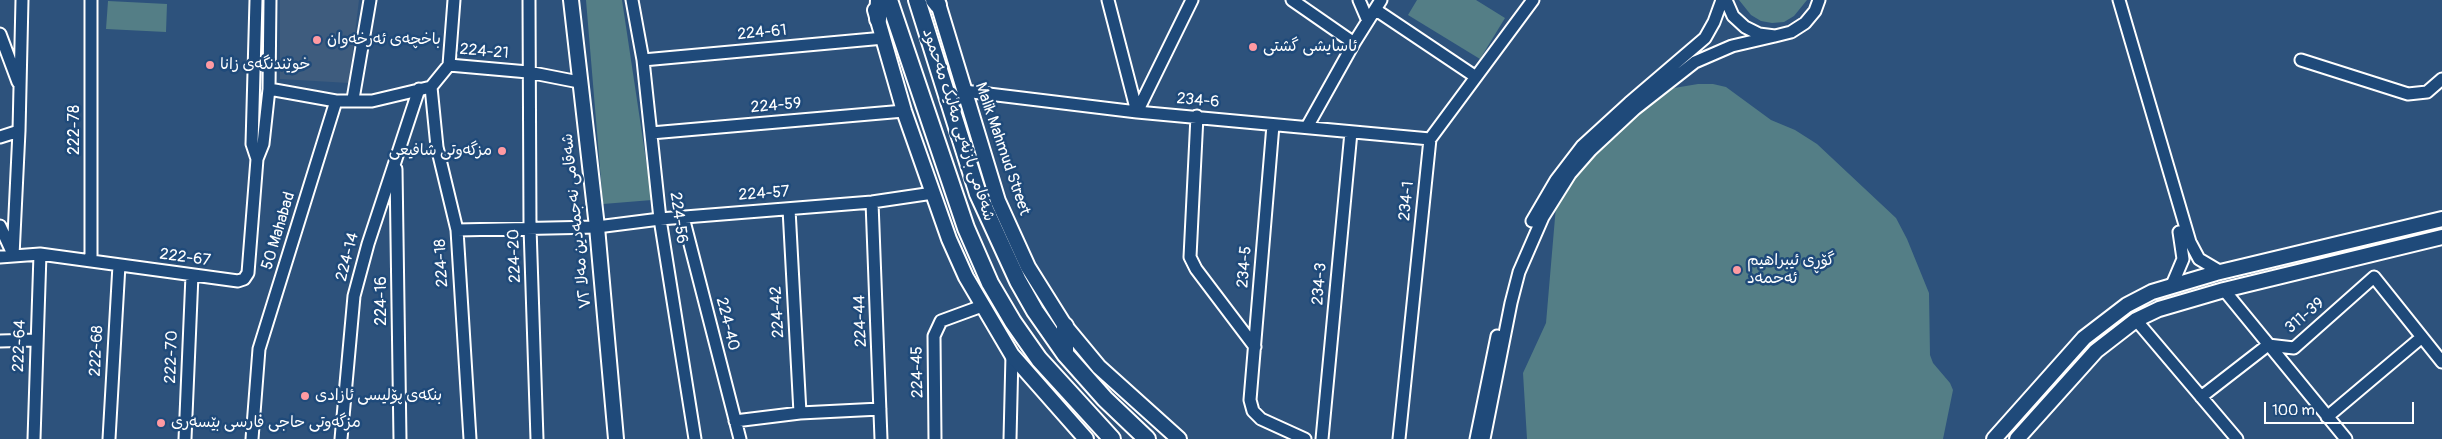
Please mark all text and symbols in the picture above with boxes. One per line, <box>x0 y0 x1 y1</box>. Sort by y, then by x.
street label: 224-61 <box>736 21 788 45</box>
street label: شەقامی بازنەیی مەلیک مەحمود <box>918 26 998 224</box>
place label: باخچەی ئەرخەوان <box>327 30 441 50</box>
marker: باخچەی ئەرخەوان <box>311 34 323 46</box>
place label: ئاسایشی گشتی <box>1263 37 1357 57</box>
street label: 224-21 <box>459 40 509 64</box>
marker: ئاسایشی گشتی <box>1247 41 1259 53</box>
place label: خوێندنگەی زانا <box>220 55 310 75</box>
marker: خوێندنگەی زانا <box>204 59 216 71</box>
street label: Malik Mahmud Street <box>970 80 1034 218</box>
street label: 234-6 <box>1176 90 1220 112</box>
street label: 224-59 <box>750 94 802 118</box>
street label: 222-78 <box>65 105 85 155</box>
street label: شەقامی نەجمەدین مەلا ٧٢ <box>558 132 596 310</box>
place label: مزگەوتی شافیعی <box>389 141 492 161</box>
marker: مزگەوتی شافیعی <box>496 145 508 157</box>
street label: 234-1 <box>1395 180 1419 222</box>
street label: 224-57 <box>738 183 790 205</box>
street label: 50 Mahabad <box>258 190 300 272</box>
street label: 224-56 <box>665 191 691 245</box>
street label: 224-20 <box>504 229 526 283</box>
street label: 224-14 <box>332 231 364 283</box>
street label: 224-18 <box>431 238 453 288</box>
street label: 222-67 <box>158 245 212 271</box>
street label: 234-5 <box>1234 245 1256 289</box>
place label: گۆڕی ئیبراھیم ئەحمەد <box>1747 251 1835 289</box>
street label: 234-3 <box>1309 262 1331 306</box>
marker: گۆڕی ئیبراھیم ئەحمەد <box>1731 264 1743 276</box>
street label: 224-16 <box>372 276 392 326</box>
street label: 224-42 <box>767 285 789 339</box>
street label: 224-44 <box>850 294 872 348</box>
street label: 311-39 <box>2281 294 2329 338</box>
street label: 224-40 <box>711 295 743 353</box>
street label: 222-64 <box>9 320 31 372</box>
street label: 222-68 <box>86 325 108 377</box>
street label: 222-70 <box>161 330 183 384</box>
street label: 224-45 <box>908 346 928 398</box>
place label: بنکەی پۆلیسی ئازادی <box>315 386 442 406</box>
marker: بنکەی پۆلیسی ئازادی <box>299 390 311 402</box>
scale bar <box>2267 392 2417 424</box>
text: 100 m <box>2272 401 2315 420</box>
place label: مزگەوتی حاجی فارسی بێسەری <box>171 413 361 433</box>
marker: مزگەوتی حاجی فارسی بێسەری <box>155 417 167 429</box>

